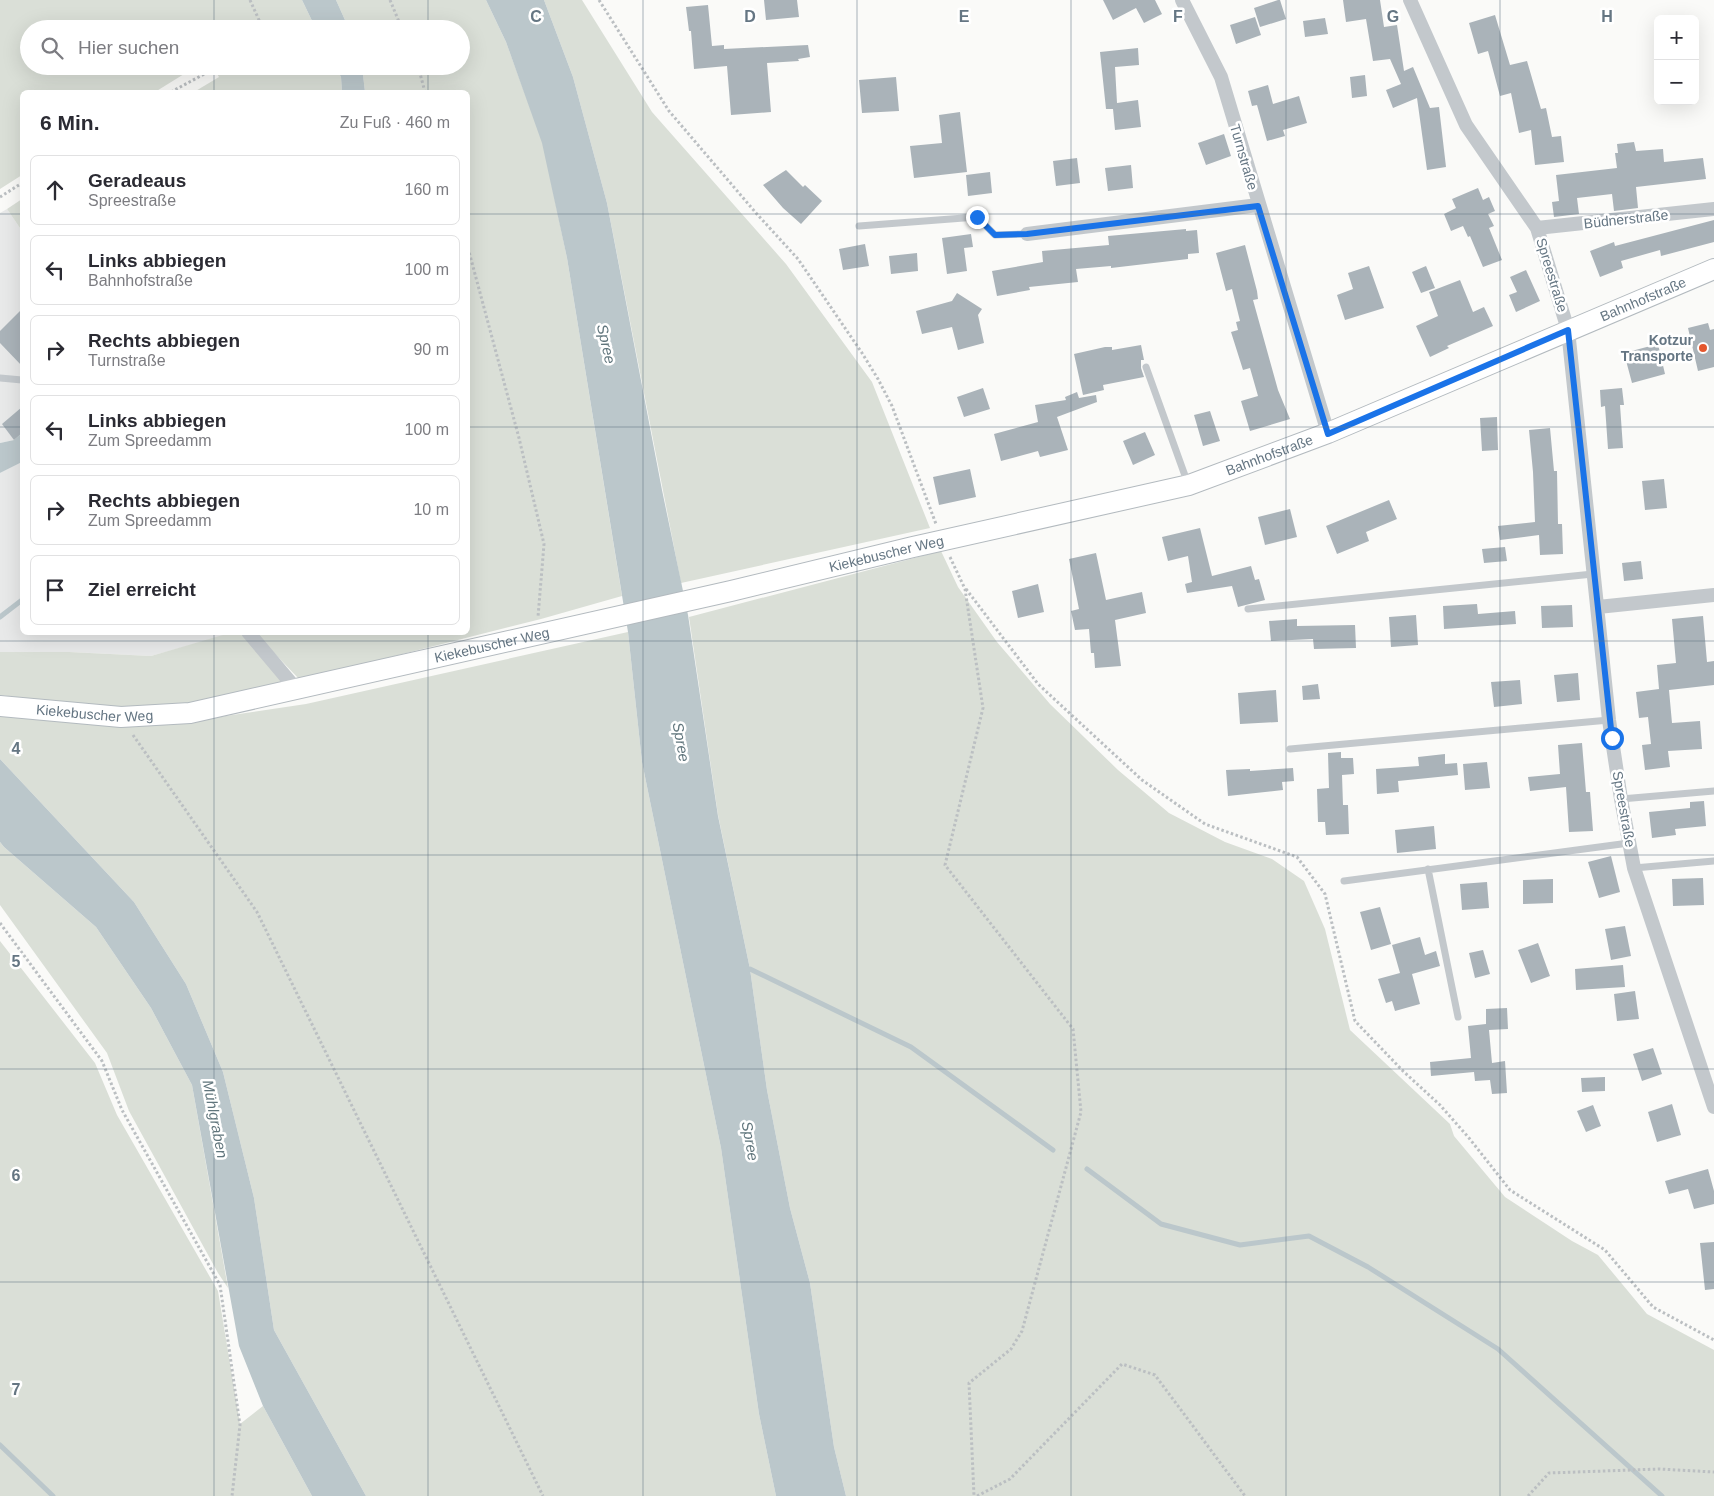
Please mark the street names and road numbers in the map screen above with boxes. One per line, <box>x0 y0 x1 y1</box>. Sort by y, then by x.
street label: Turnstraße <box>1227 122 1261 192</box>
street label: Büdnerstraße <box>1583 207 1669 231</box>
street label: Spreestraße <box>1533 236 1571 314</box>
street label: Bahnhofstraße <box>1598 274 1689 324</box>
street label: Bahnhofstraße <box>1223 431 1315 479</box>
street label: Kiekebuscher Weg <box>827 532 945 575</box>
street label: Kiekebuscher Weg <box>433 624 551 666</box>
street label: Kiekebuscher Weg <box>35 701 154 725</box>
street label: Spreestraße <box>1609 770 1639 849</box>

